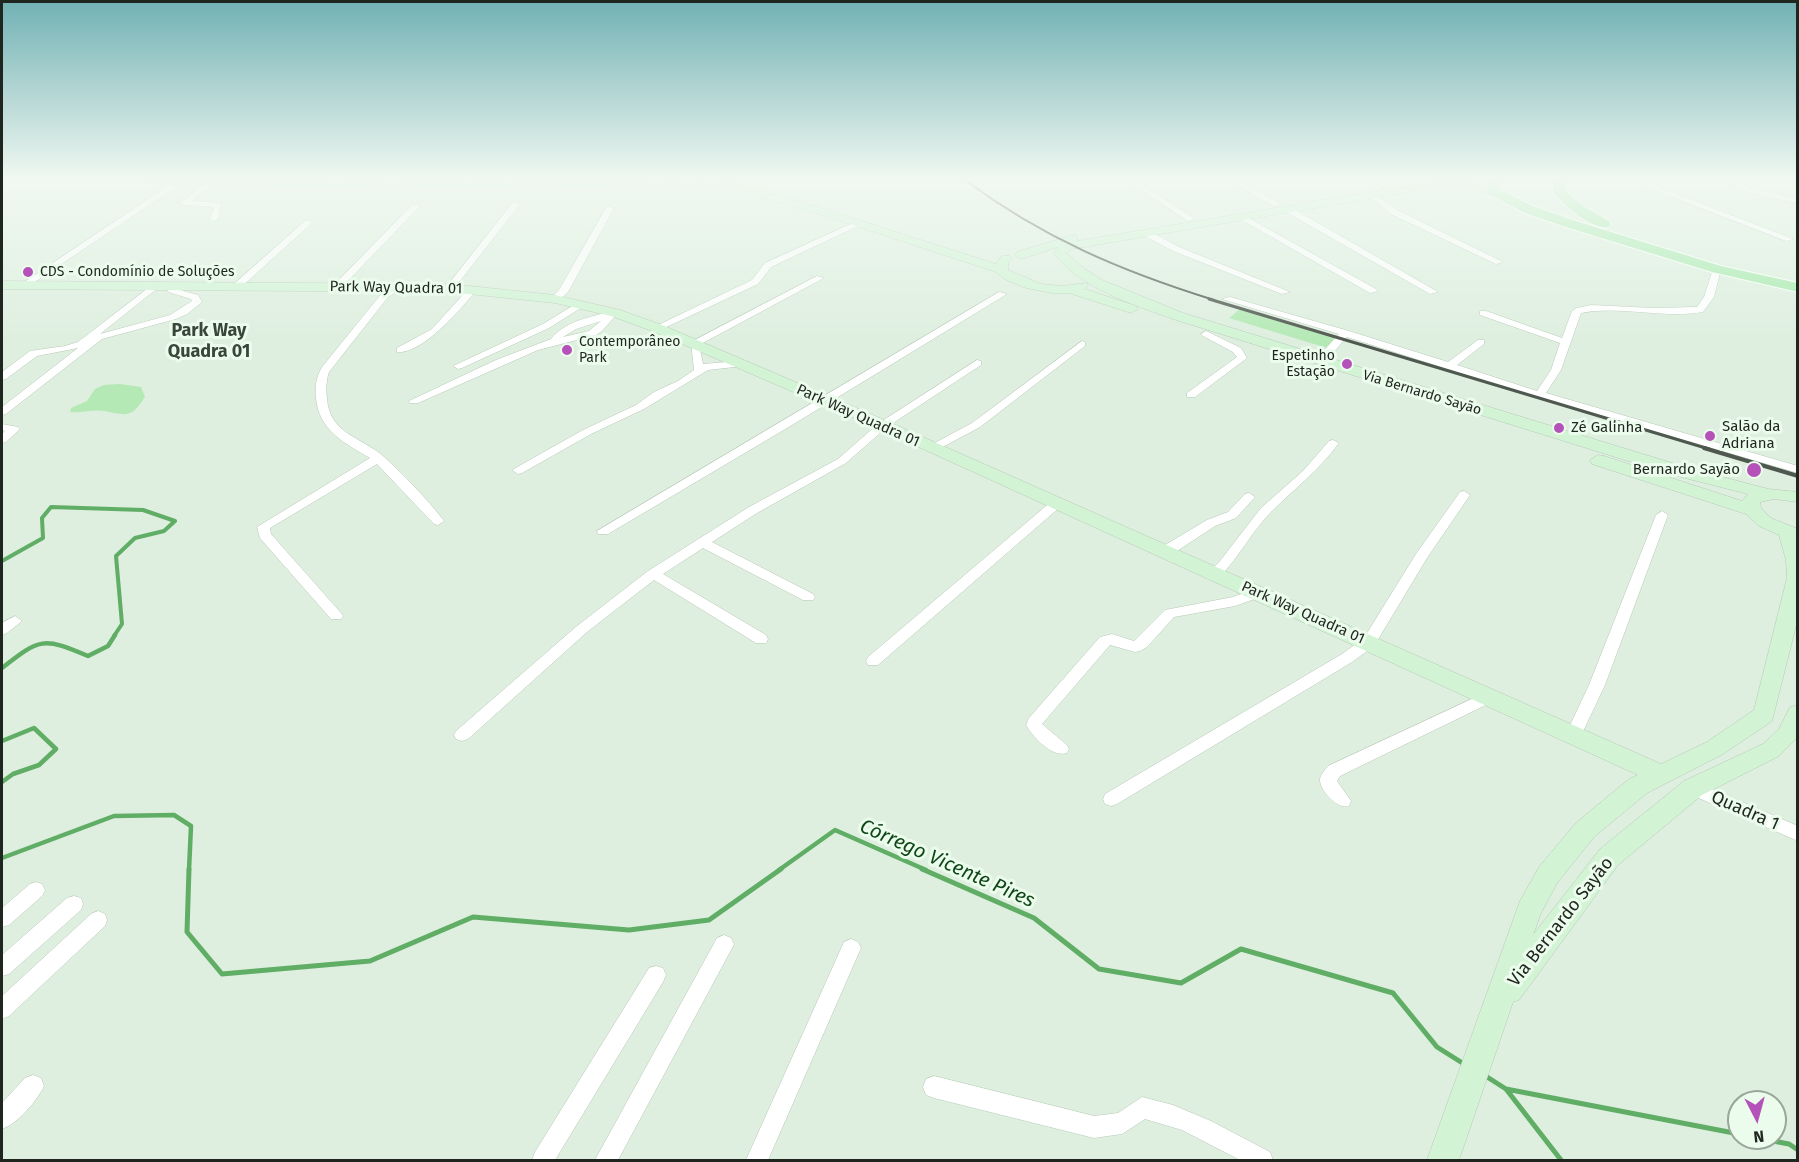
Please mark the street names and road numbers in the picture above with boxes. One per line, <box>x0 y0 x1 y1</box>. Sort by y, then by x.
street label: Park Way Quadra 01 <box>329 278 463 298</box>
street label: Via Bernardo Sayão <box>1361 367 1483 419</box>
street label: Park Way Quadra 01 <box>794 381 922 451</box>
street label: Park Way Quadra 01 <box>1239 578 1367 648</box>
street label: Quadra 1 <box>1708 786 1782 836</box>
street label: Via Bernardo Sayão <box>1504 853 1618 991</box>

